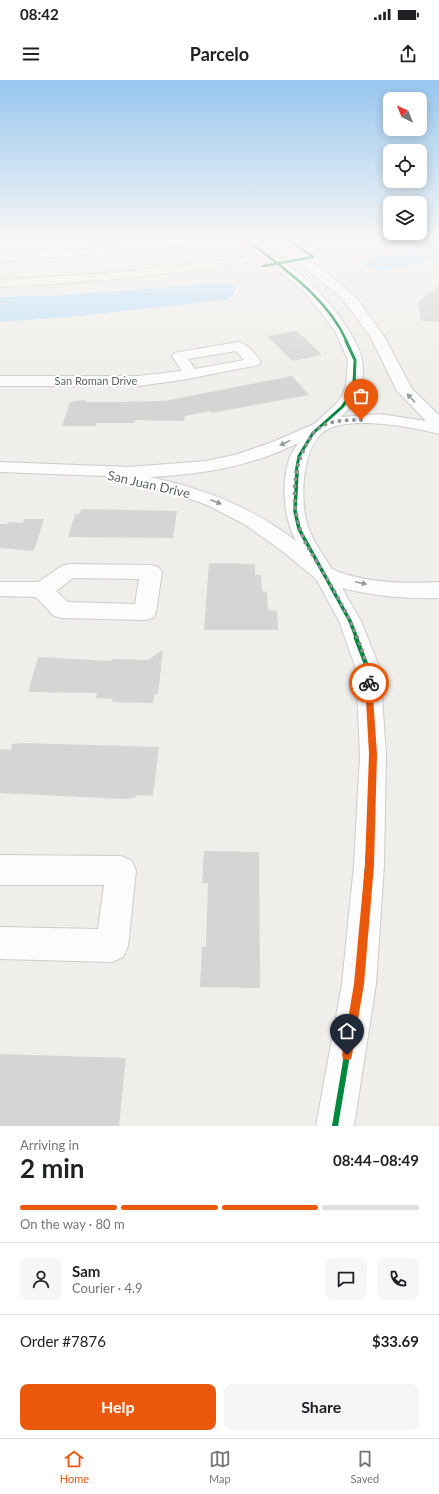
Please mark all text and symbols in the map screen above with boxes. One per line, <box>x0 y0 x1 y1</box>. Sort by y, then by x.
text: 08:42 <box>20 5 59 23</box>
icon: menu <box>20 43 42 65</box>
text: Parcelo <box>190 43 249 65</box>
icon: share <box>397 43 419 65</box>
north arrow <box>383 92 427 136</box>
map controls <box>383 92 427 240</box>
button: locate <box>383 144 427 188</box>
button: layers <box>383 196 427 240</box>
street label: San Roman Drive <box>55 374 138 387</box>
pin <box>344 379 378 420</box>
icon: bag <box>350 385 372 407</box>
one-way arrow <box>406 393 415 403</box>
one-way arrow <box>279 440 291 446</box>
street label: San Juan Drive <box>106 467 192 501</box>
one-way arrow <box>210 499 222 505</box>
one-way arrow <box>355 581 367 587</box>
courier <box>349 663 389 703</box>
icon: bike <box>358 672 380 694</box>
pin <box>330 1014 364 1055</box>
icon: home <box>336 1020 358 1042</box>
text: Arriving in <box>20 1137 79 1153</box>
text: 08:44–08:49 <box>333 1151 419 1169</box>
text: 2 min <box>20 1152 84 1184</box>
text: On the way · 80 m <box>20 1216 125 1232</box>
button: person <box>20 1258 62 1300</box>
button: chat <box>325 1258 367 1300</box>
button: phone <box>377 1258 419 1300</box>
text: Sam <box>72 1262 100 1280</box>
text: Courier · 4.9 <box>72 1280 143 1296</box>
text: Order #7876 <box>20 1332 106 1350</box>
text: $33.69 <box>372 1332 419 1350</box>
button: Help <box>20 1384 216 1430</box>
button: Share <box>224 1384 419 1430</box>
tab: Home <box>60 1448 89 1485</box>
tab: Map <box>209 1448 231 1485</box>
tab: Saved <box>350 1448 379 1485</box>

